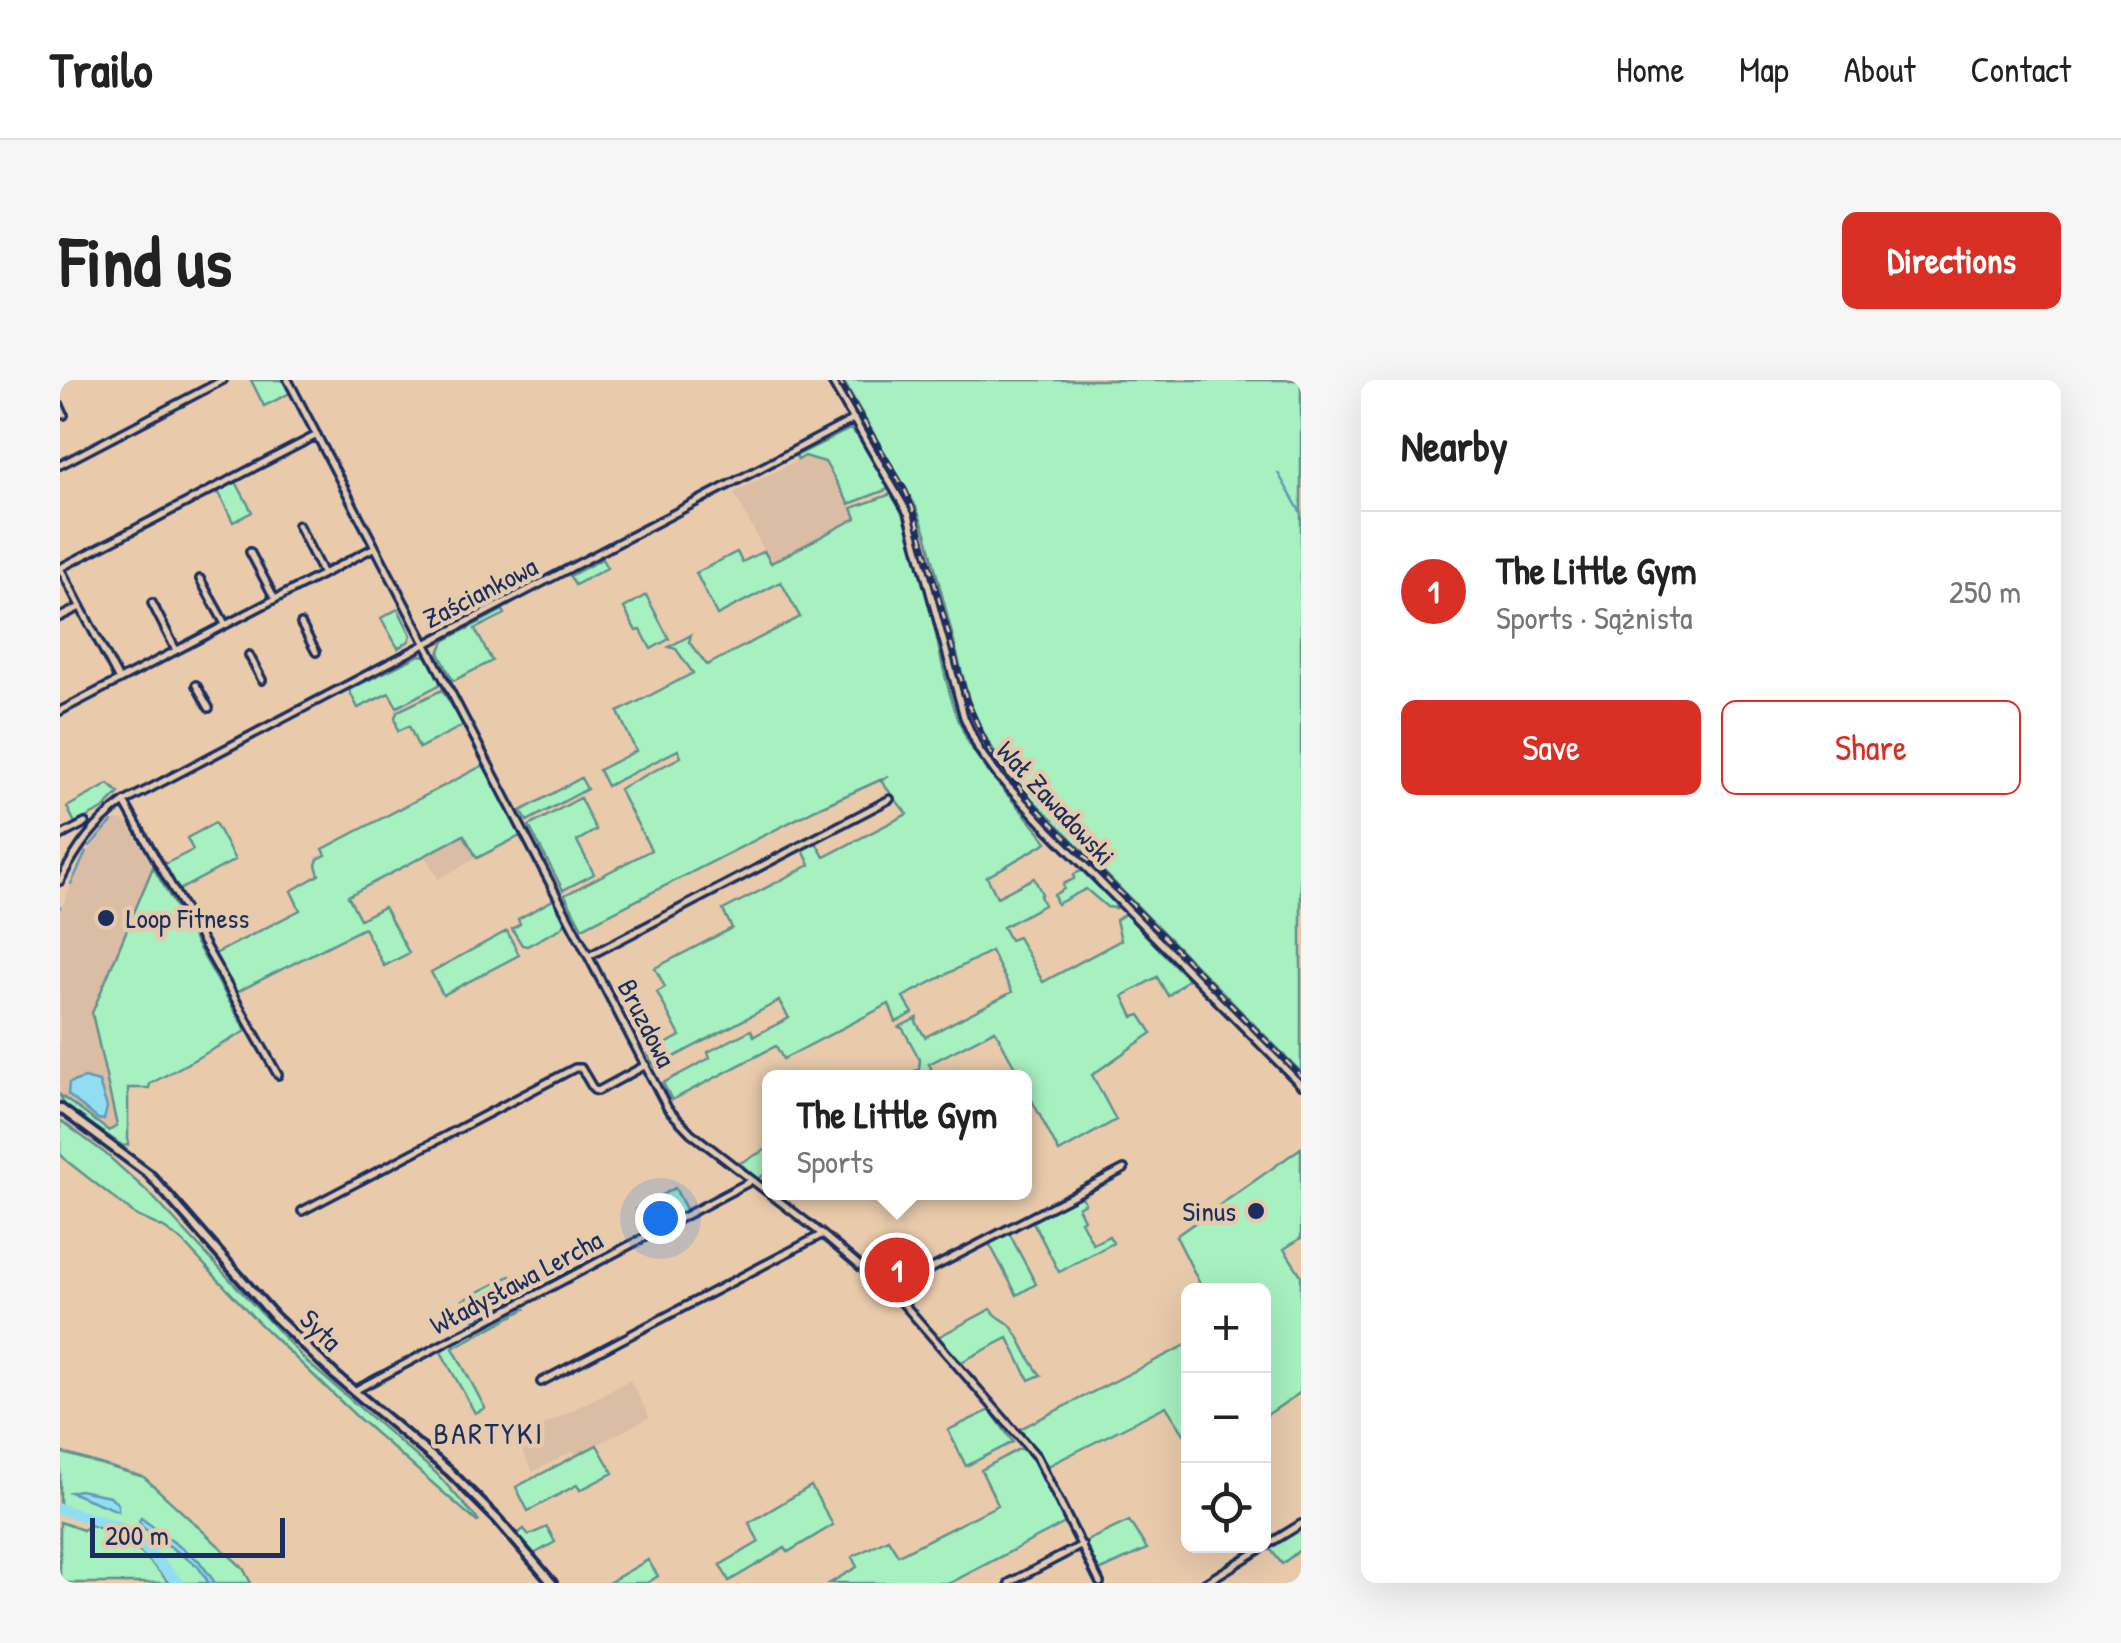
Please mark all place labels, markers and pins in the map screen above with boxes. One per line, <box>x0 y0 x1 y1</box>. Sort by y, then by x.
place label: Loop Fitness <box>126 899 249 937</box>
marker: Loop Fitness <box>95 907 117 929</box>
place label: Sinus <box>1182 1192 1236 1230</box>
marker: Sinus <box>1245 1200 1267 1222</box>
pin: 1 <box>864 1232 930 1308</box>

